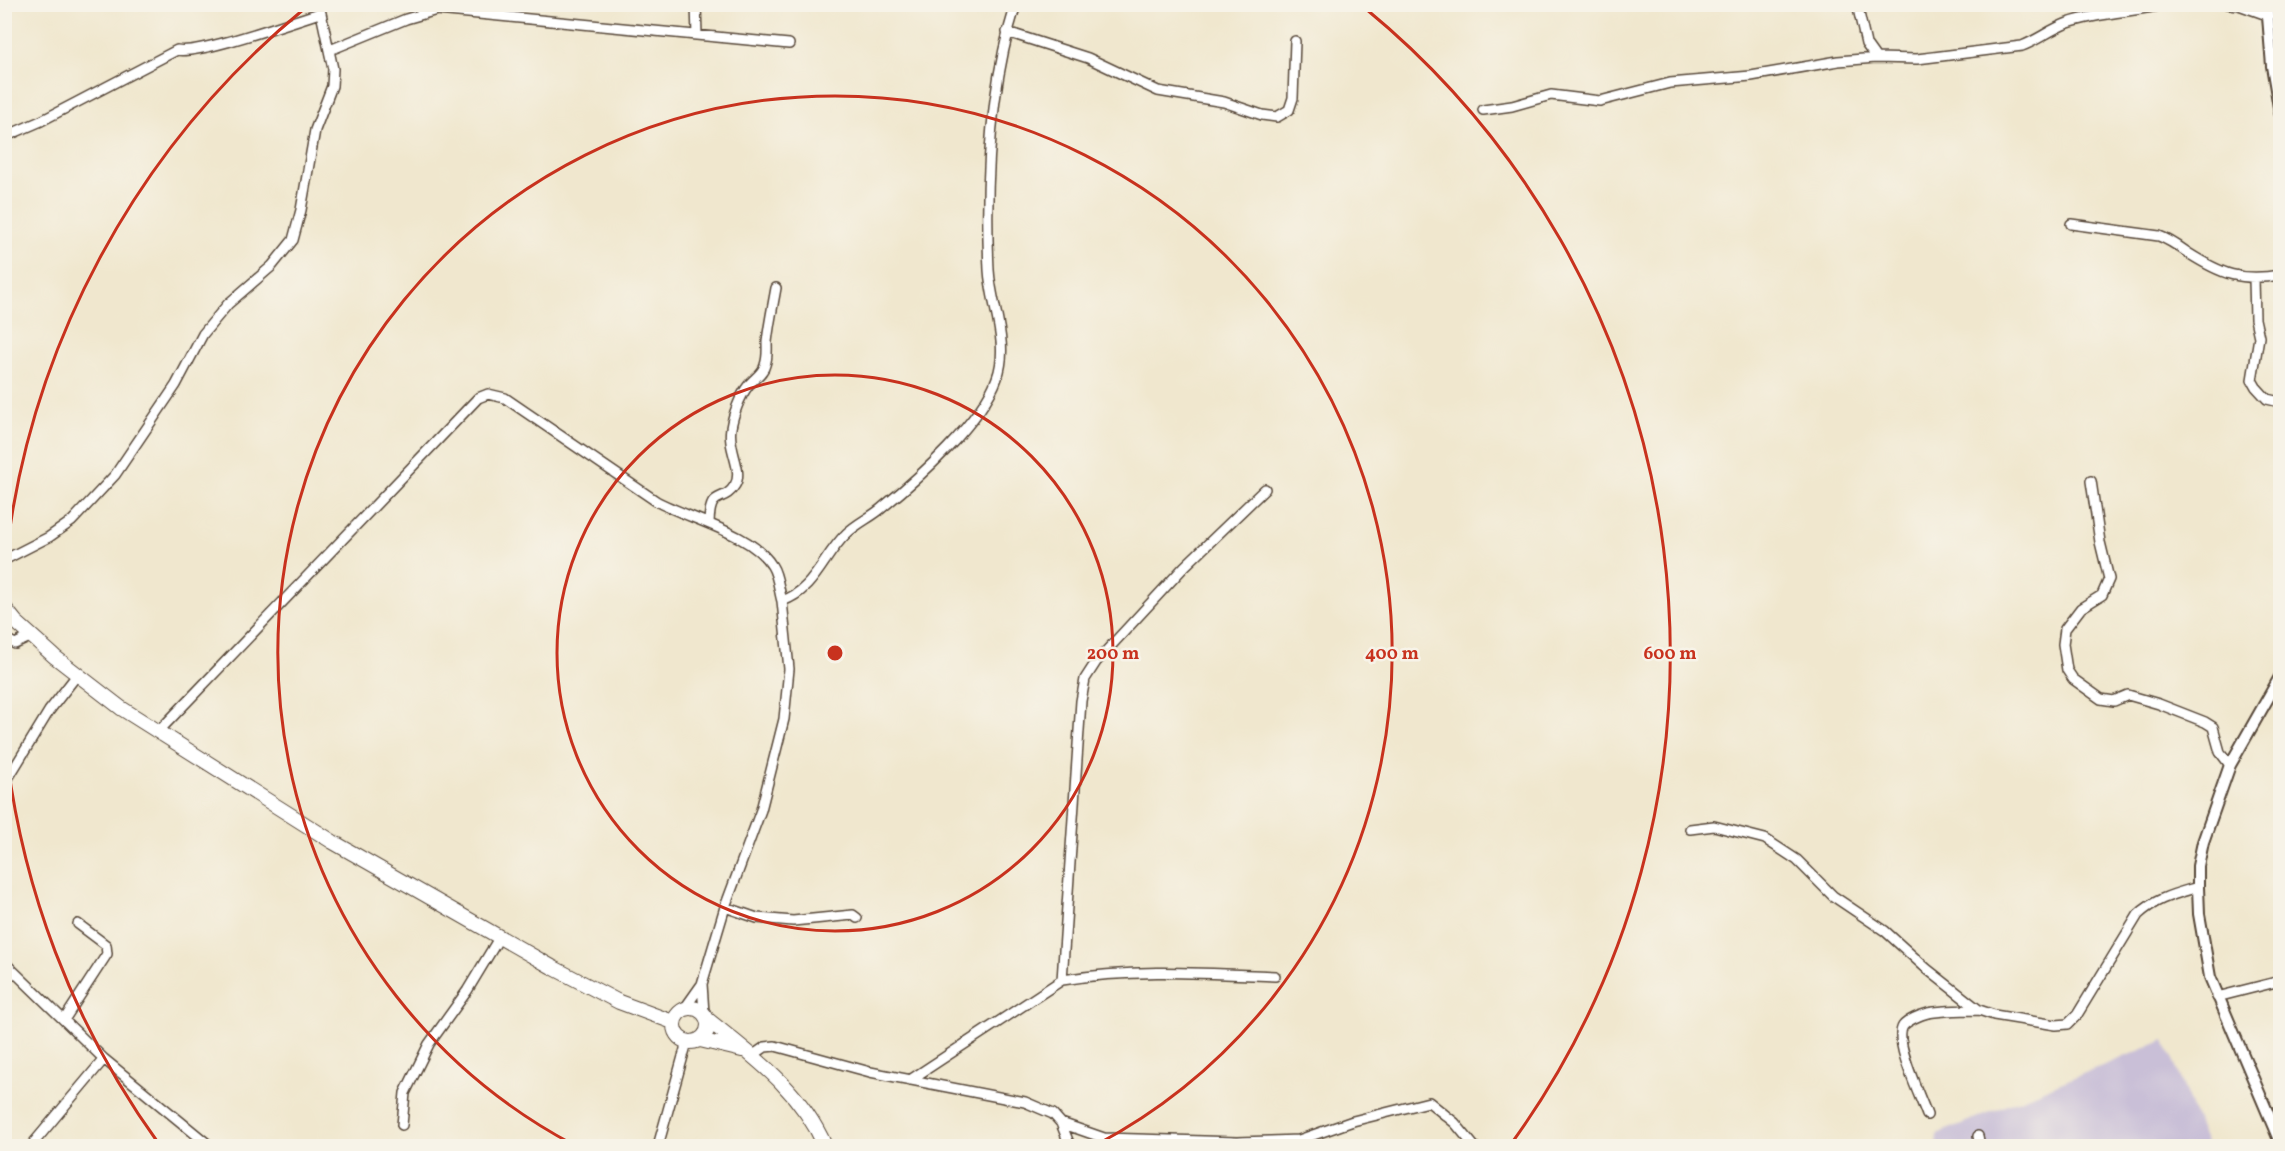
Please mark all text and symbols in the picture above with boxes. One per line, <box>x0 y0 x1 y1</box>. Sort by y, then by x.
text: 200 m <box>1087 642 1139 667</box>
text: 400 m <box>1365 642 1419 667</box>
text: 600 m <box>1643 642 1697 667</box>
centre of rings <box>825 643 845 663</box>

